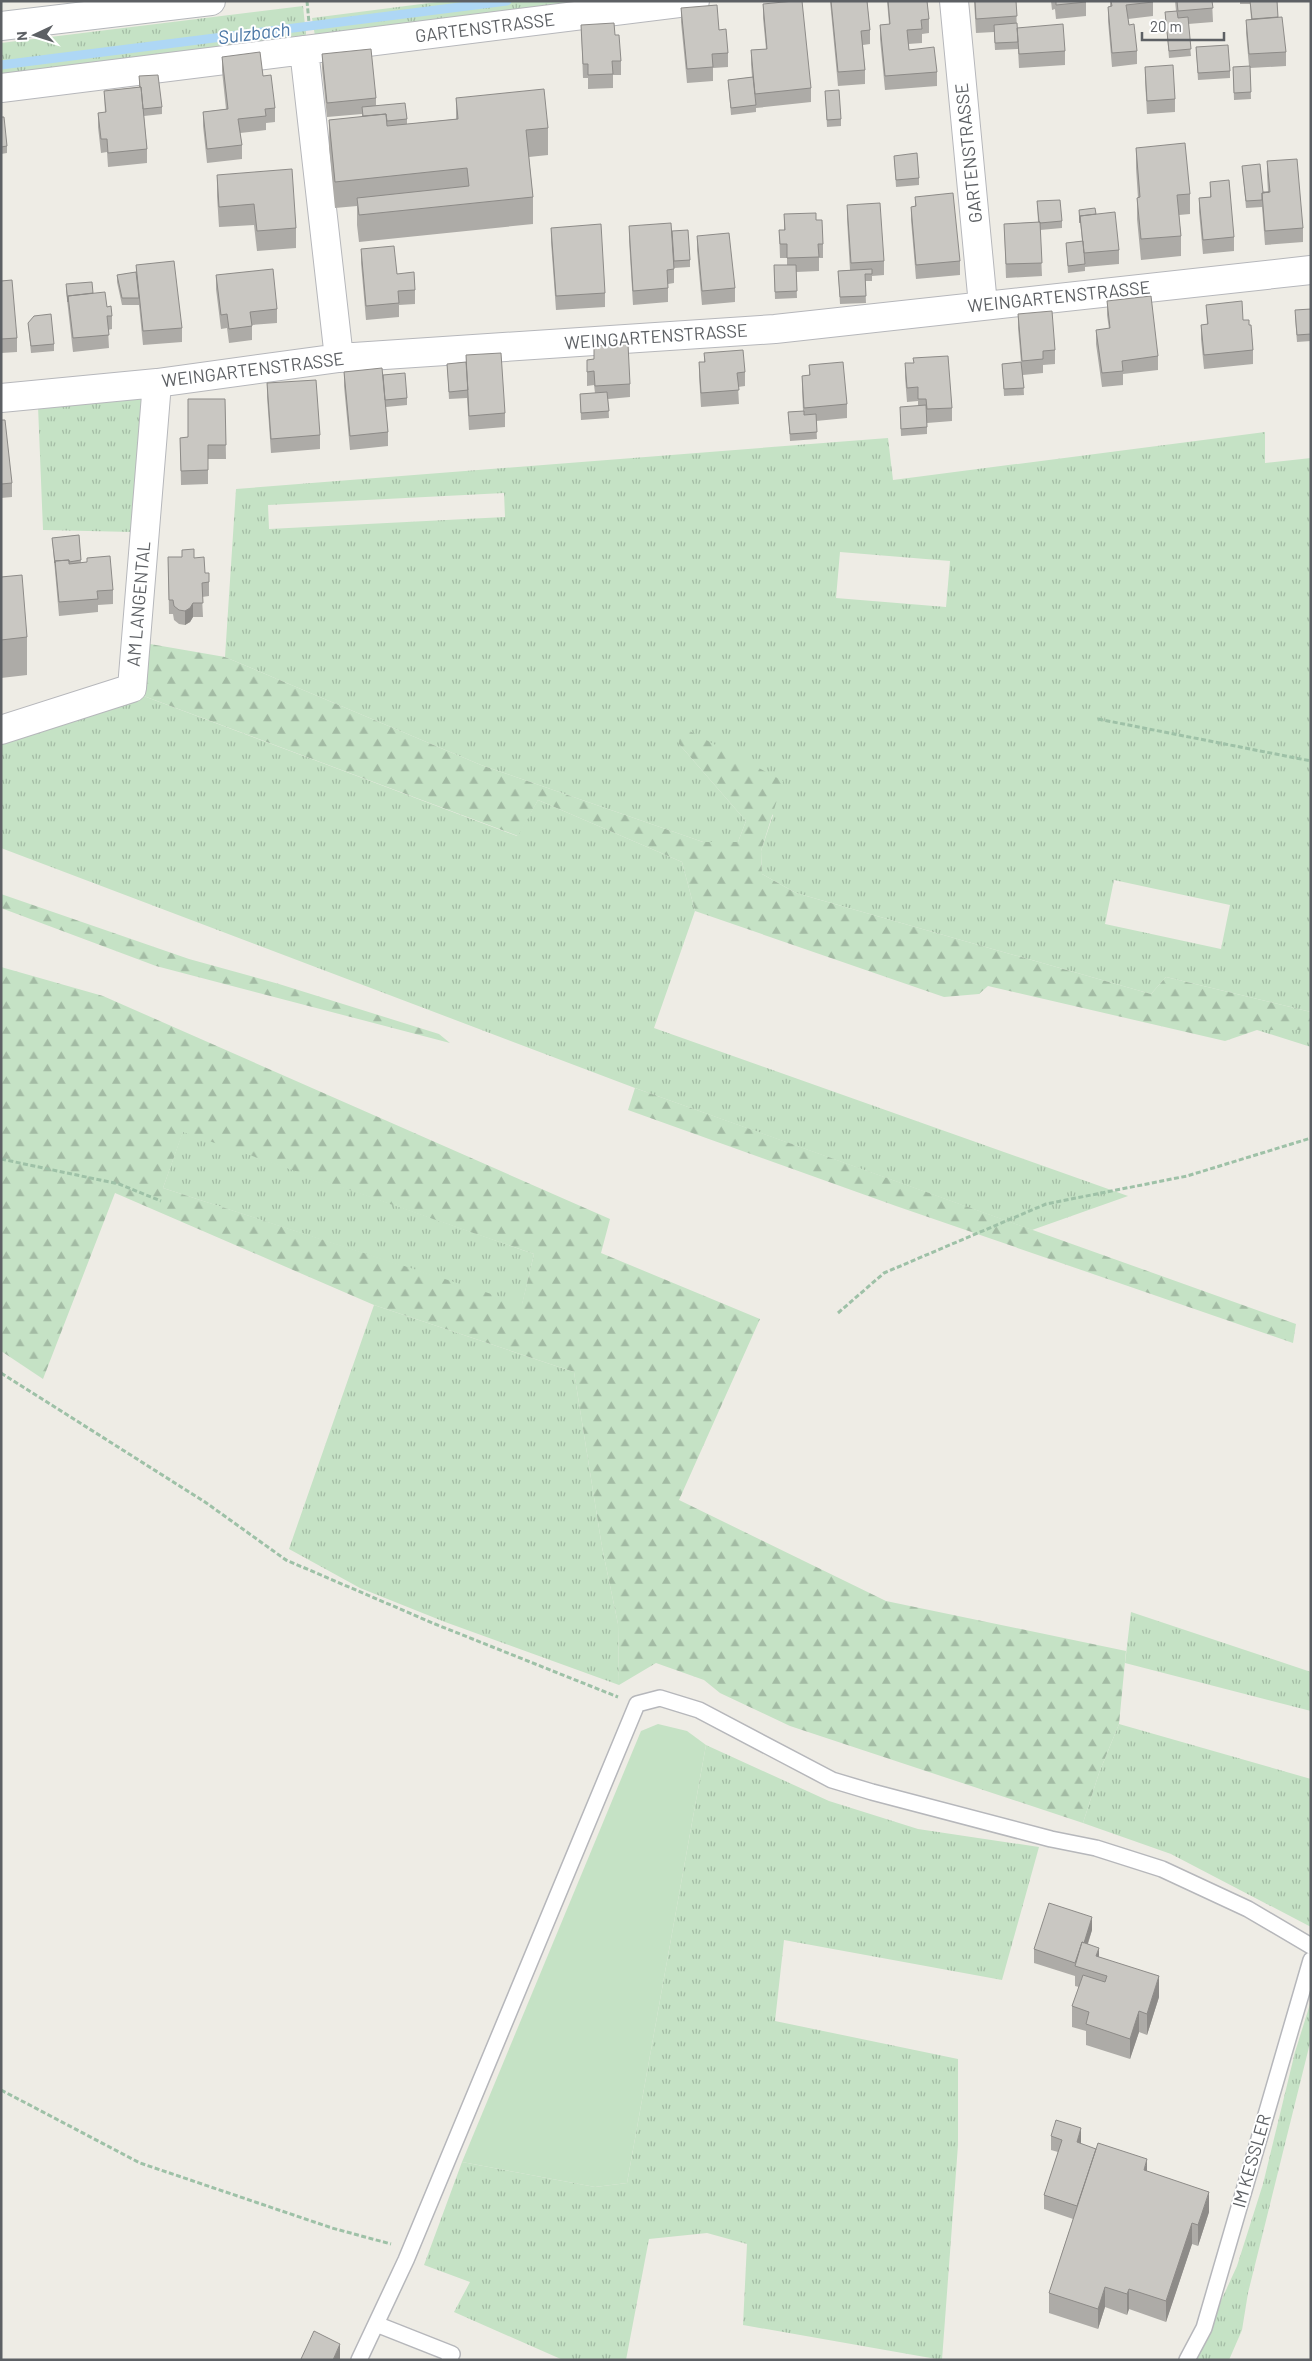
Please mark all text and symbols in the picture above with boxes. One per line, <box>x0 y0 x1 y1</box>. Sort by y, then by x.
street label: GARTENSTRASSE <box>414 8 556 46</box>
north arrow <box>10 10 60 60</box>
scale bar <box>1142 10 1224 42</box>
water label: Sulzbach <box>216 17 291 48</box>
text: 20 m <box>1150 17 1182 35</box>
text: N <box>13 31 30 41</box>
street label: GARTENSTRASSE <box>950 82 986 224</box>
street label: WEINGARTENSTRASSE <box>966 275 1151 317</box>
street label: WEINGARTENSTRASSE <box>564 319 748 353</box>
street label: WEINGARTENSTRASSE <box>160 347 345 391</box>
street label: AM LANGENTAL <box>122 540 154 668</box>
street label: IM KESSLER <box>1227 2111 1275 2210</box>

